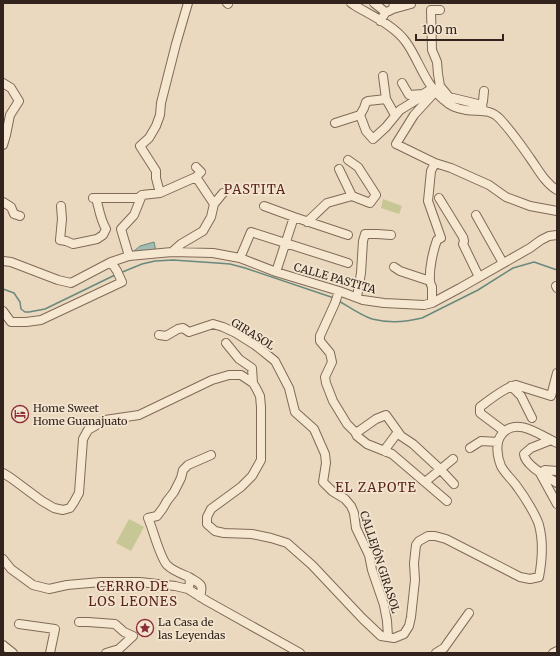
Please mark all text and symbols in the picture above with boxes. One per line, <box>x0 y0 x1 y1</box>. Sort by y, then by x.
scale bar <box>416 16 503 42</box>
text: 100 m <box>422 22 457 37</box>
district label: PASTITA <box>224 181 286 198</box>
street label: CALLE PASTITA <box>292 260 378 296</box>
street label: GIRASOL <box>229 315 278 353</box>
place label: Home Sweet Home Guanajuato <box>33 401 128 428</box>
hotel icon: Home Sweet Home Guanajuato <box>10 404 30 424</box>
district label: EL ZAPOTE <box>335 479 417 496</box>
street label: CALLEJÓN GIRASOL <box>357 509 403 615</box>
district label: CERRO DE LOS LEONES <box>88 578 178 610</box>
place label: La Casa de las Leyendas <box>158 615 225 642</box>
place icon: La Casa de las Leyendas <box>135 618 155 638</box>

